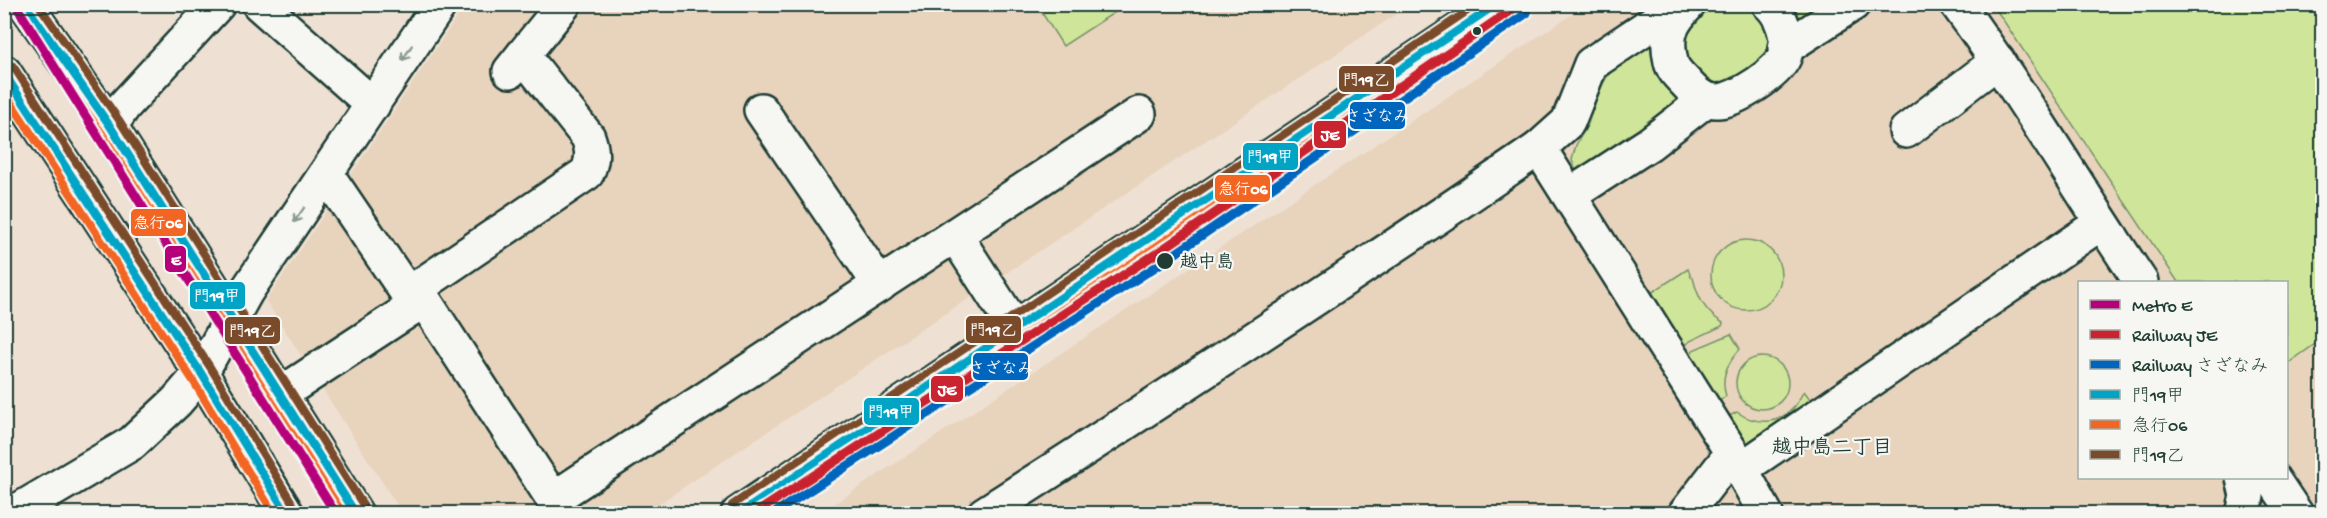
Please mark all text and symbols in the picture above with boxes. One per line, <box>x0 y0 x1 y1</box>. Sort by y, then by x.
unlabelled marker <box>1471 25 1483 37</box>
one-way arrow <box>401 45 413 61</box>
line badge: 門19乙 <box>1338 65 1395 93</box>
text: 門19乙 <box>1343 73 1389 92</box>
line badge: さざなみ <box>1349 101 1406 130</box>
text: さざなみ <box>1345 108 1409 128</box>
line badge: JE <box>1313 120 1347 149</box>
text: JE <box>1320 128 1340 147</box>
line badge: 門19甲 <box>1242 142 1299 171</box>
text: 門19甲 <box>1247 149 1293 169</box>
line badge: 急行06 <box>1214 174 1271 203</box>
text: 急行06 <box>1218 180 1268 201</box>
one-way arrow <box>293 207 305 223</box>
line badge: 急行06 <box>130 208 187 237</box>
text: 急行06 <box>133 214 183 235</box>
line badge: E <box>164 245 187 273</box>
marker: 越中島 <box>1155 251 1175 271</box>
place label: 越中島 <box>1180 252 1234 274</box>
text: E <box>171 253 182 272</box>
line badge: 門19甲 <box>189 281 246 310</box>
legend <box>2078 281 2288 479</box>
text: 門19甲 <box>194 288 240 308</box>
text: Metro E <box>2132 297 2193 318</box>
line badge: 門19乙 <box>965 315 1022 344</box>
line badge: 門19乙 <box>224 316 281 345</box>
text: 門19乙 <box>970 323 1016 342</box>
text: 門19乙 <box>229 324 275 343</box>
text: Railway JE <box>2132 327 2218 348</box>
line badge: さざなみ <box>972 352 1029 381</box>
text: Railway さざなみ <box>2132 356 2268 378</box>
text: さざなみ <box>969 360 1033 380</box>
line badge: JE <box>930 375 964 403</box>
text: JE <box>937 383 957 402</box>
text: 門19甲 <box>2132 387 2184 408</box>
line badge: 門19甲 <box>863 397 920 426</box>
text: 門19甲 <box>868 404 914 424</box>
text: 急行06 <box>2132 416 2188 438</box>
district label: 越中島二丁目 <box>1772 436 1892 461</box>
text: 門19乙 <box>2132 447 2184 468</box>

